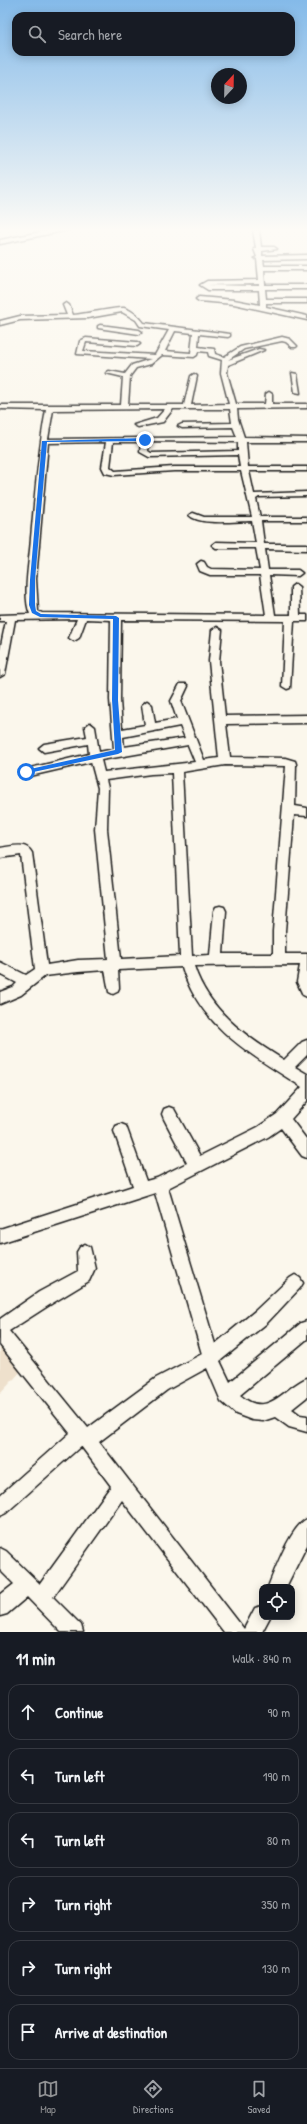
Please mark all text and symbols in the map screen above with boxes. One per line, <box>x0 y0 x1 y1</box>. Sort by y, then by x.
search box <box>12 12 295 56</box>
icon: search <box>26 23 48 45</box>
text: Search here <box>58 24 122 45</box>
north arrow <box>211 68 247 104</box>
route end <box>136 431 154 449</box>
route start <box>17 763 35 781</box>
map controls <box>259 1584 295 1620</box>
button: locate <box>259 1584 295 1620</box>
text: 11 min <box>16 1647 55 1670</box>
text: Walk · 840 m <box>232 1649 291 1667</box>
icon: ahead <box>17 1701 39 1723</box>
text: Continue <box>55 1702 103 1723</box>
text: 90 m <box>268 1703 290 1721</box>
icon: left <box>17 1765 39 1787</box>
text: Turn left <box>55 1766 105 1787</box>
text: 190 m <box>263 1767 290 1785</box>
icon: left <box>17 1829 39 1851</box>
text: Turn left <box>55 1830 105 1851</box>
text: 80 m <box>267 1831 290 1849</box>
icon: right <box>17 1893 39 1915</box>
text: Turn right <box>55 1894 111 1915</box>
text: 350 m <box>261 1895 290 1913</box>
icon: right <box>17 1957 39 1979</box>
text: Turn right <box>55 1958 111 1979</box>
text: 130 m <box>262 1959 290 1977</box>
icon: arrive <box>17 2021 39 2043</box>
text: Arrive at destination <box>55 2022 167 2043</box>
tab: Map <box>37 2078 59 2116</box>
tab: Directions <box>133 2078 174 2116</box>
tab: Saved <box>248 2078 270 2116</box>

